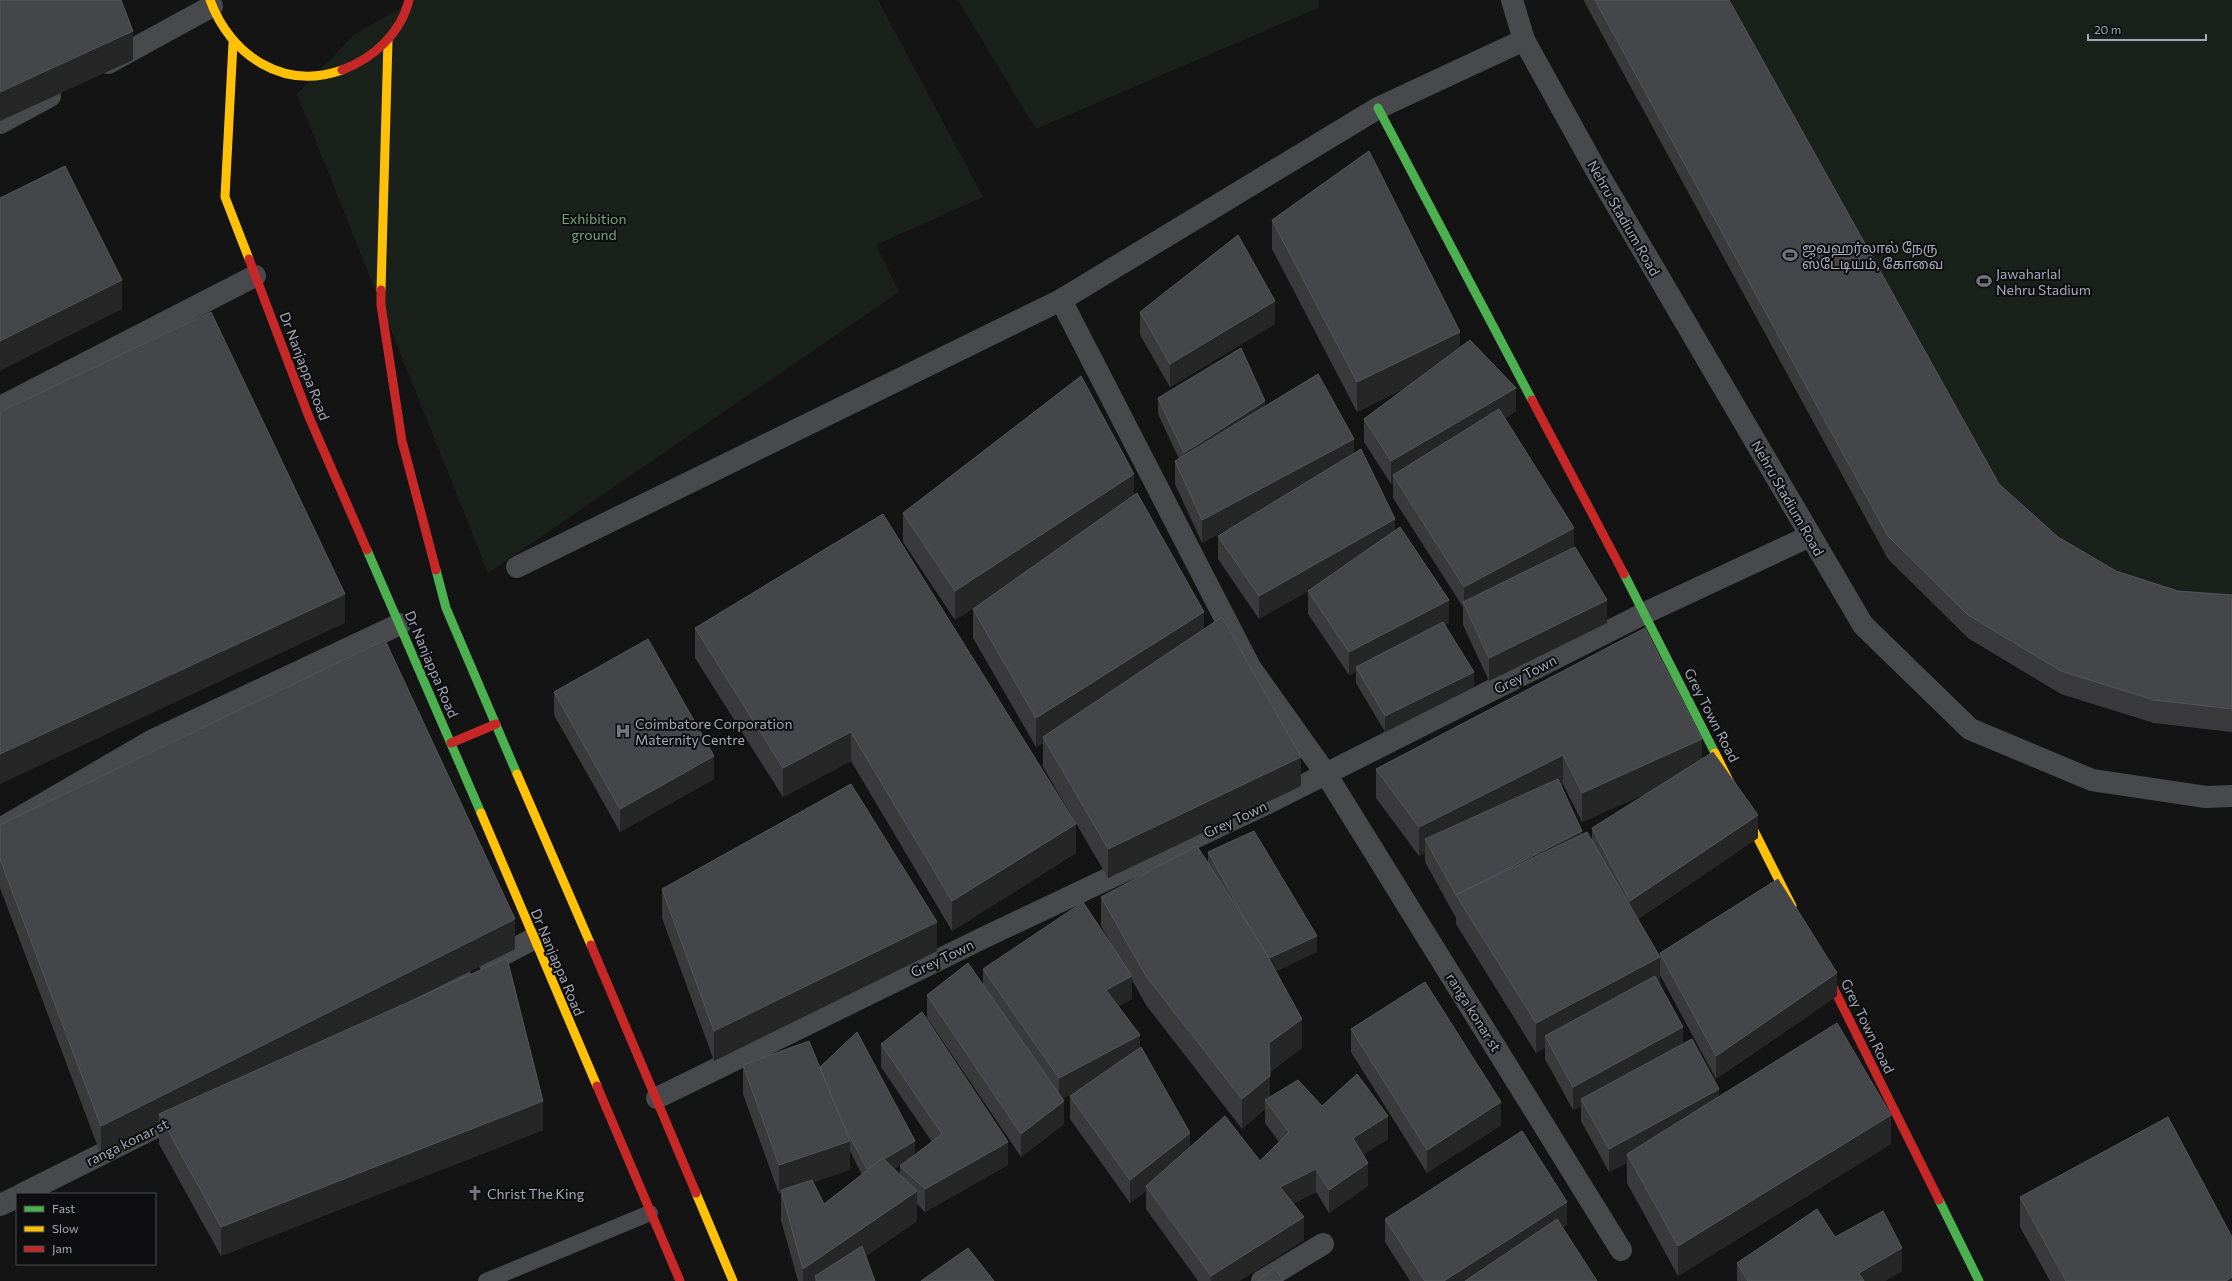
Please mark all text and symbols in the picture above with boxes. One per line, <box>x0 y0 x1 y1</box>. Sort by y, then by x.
scale bar <box>2088 16 2206 42</box>
text: 20 m <box>2094 22 2121 36</box>
street label: Nehru Stadium Road <box>1584 157 1664 279</box>
park label: Exhibition ground <box>562 210 626 243</box>
place label: ஜவஹர்லால் நேரு ஸ்டேடியம், கோவை <box>1802 239 1943 273</box>
sports icon: ஜவஹர்லால் நேரு ஸ்டேடியம், கோவை <box>1781 246 1799 264</box>
place label: Jawaharlal Nehru Stadium <box>1996 265 2091 298</box>
sports icon: Jawaharlal Nehru Stadium <box>1975 272 1993 290</box>
street label: Dr Nanjappa Road <box>277 309 333 423</box>
street label: Nehru Stadium Road <box>1748 437 1828 559</box>
street label: Dr Nanjappa Road <box>402 608 462 720</box>
street label: Grey Town <box>1491 651 1559 697</box>
street label: Grey Town Road <box>1681 665 1743 765</box>
place label: Coimbatore Corporation Maternity Centre <box>635 715 793 748</box>
hospital icon: Coimbatore Corporation Maternity Centre <box>614 722 632 740</box>
street label: Grey Town <box>1201 797 1269 841</box>
street label: Dr Nanjappa Road <box>528 906 588 1018</box>
street label: Grey Town <box>908 935 976 981</box>
street label: ranga konar st <box>1443 969 1505 1055</box>
street label: Grey Town Road <box>1838 976 1898 1076</box>
street label: ranga konar st <box>83 1115 171 1169</box>
church icon: Christ The King <box>466 1184 484 1202</box>
place label: Christ The King <box>487 1185 585 1202</box>
legend <box>16 1193 156 1265</box>
text: Fast <box>52 1201 75 1215</box>
text: Slow <box>52 1221 79 1235</box>
text: Jam <box>52 1241 72 1256</box>

